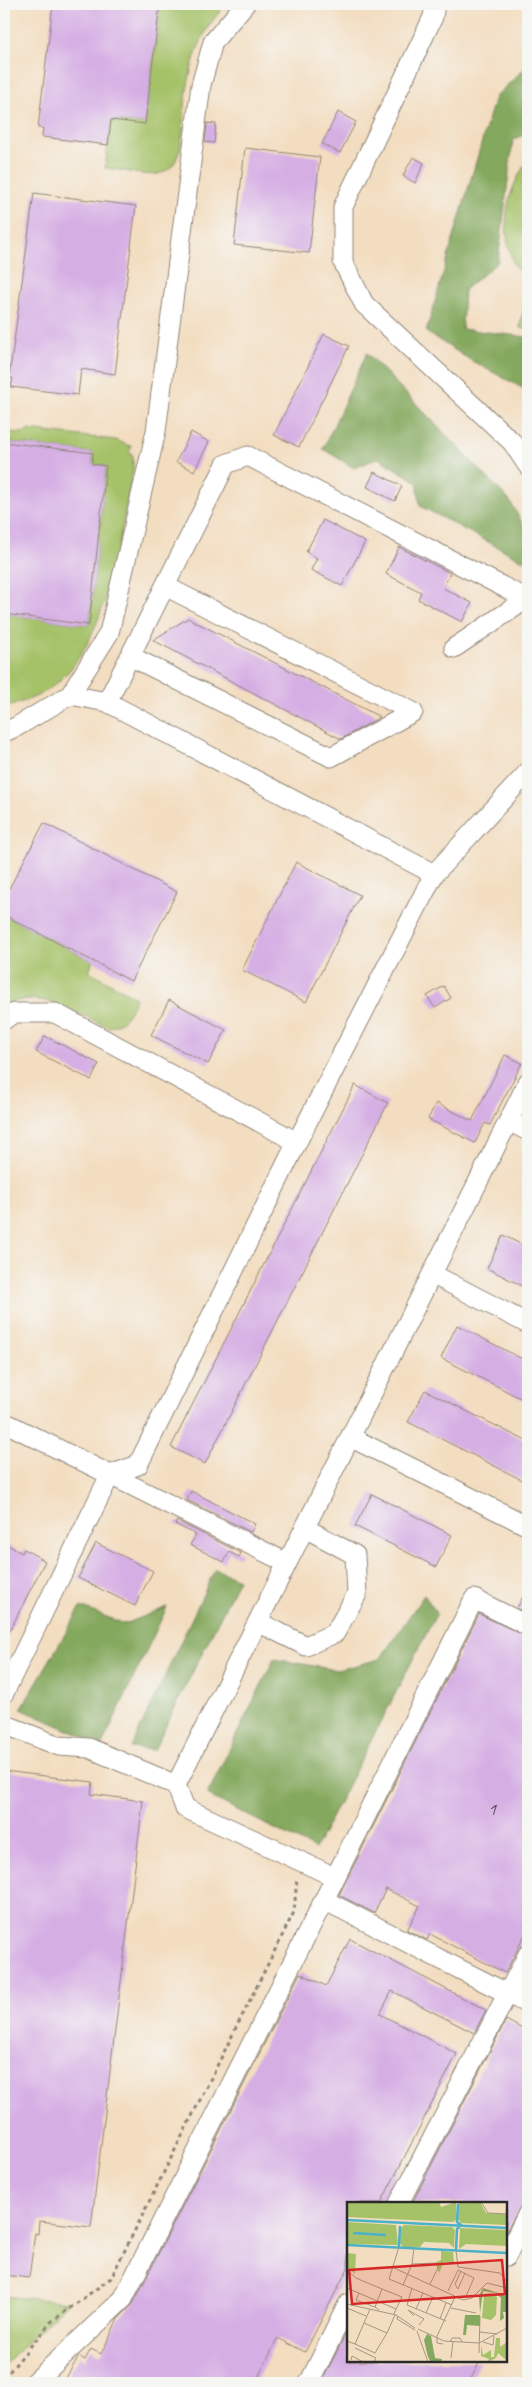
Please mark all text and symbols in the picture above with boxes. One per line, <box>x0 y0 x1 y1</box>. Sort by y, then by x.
house number: 1 <box>488 1798 497 1820</box>
inset map <box>347 2202 507 2362</box>

